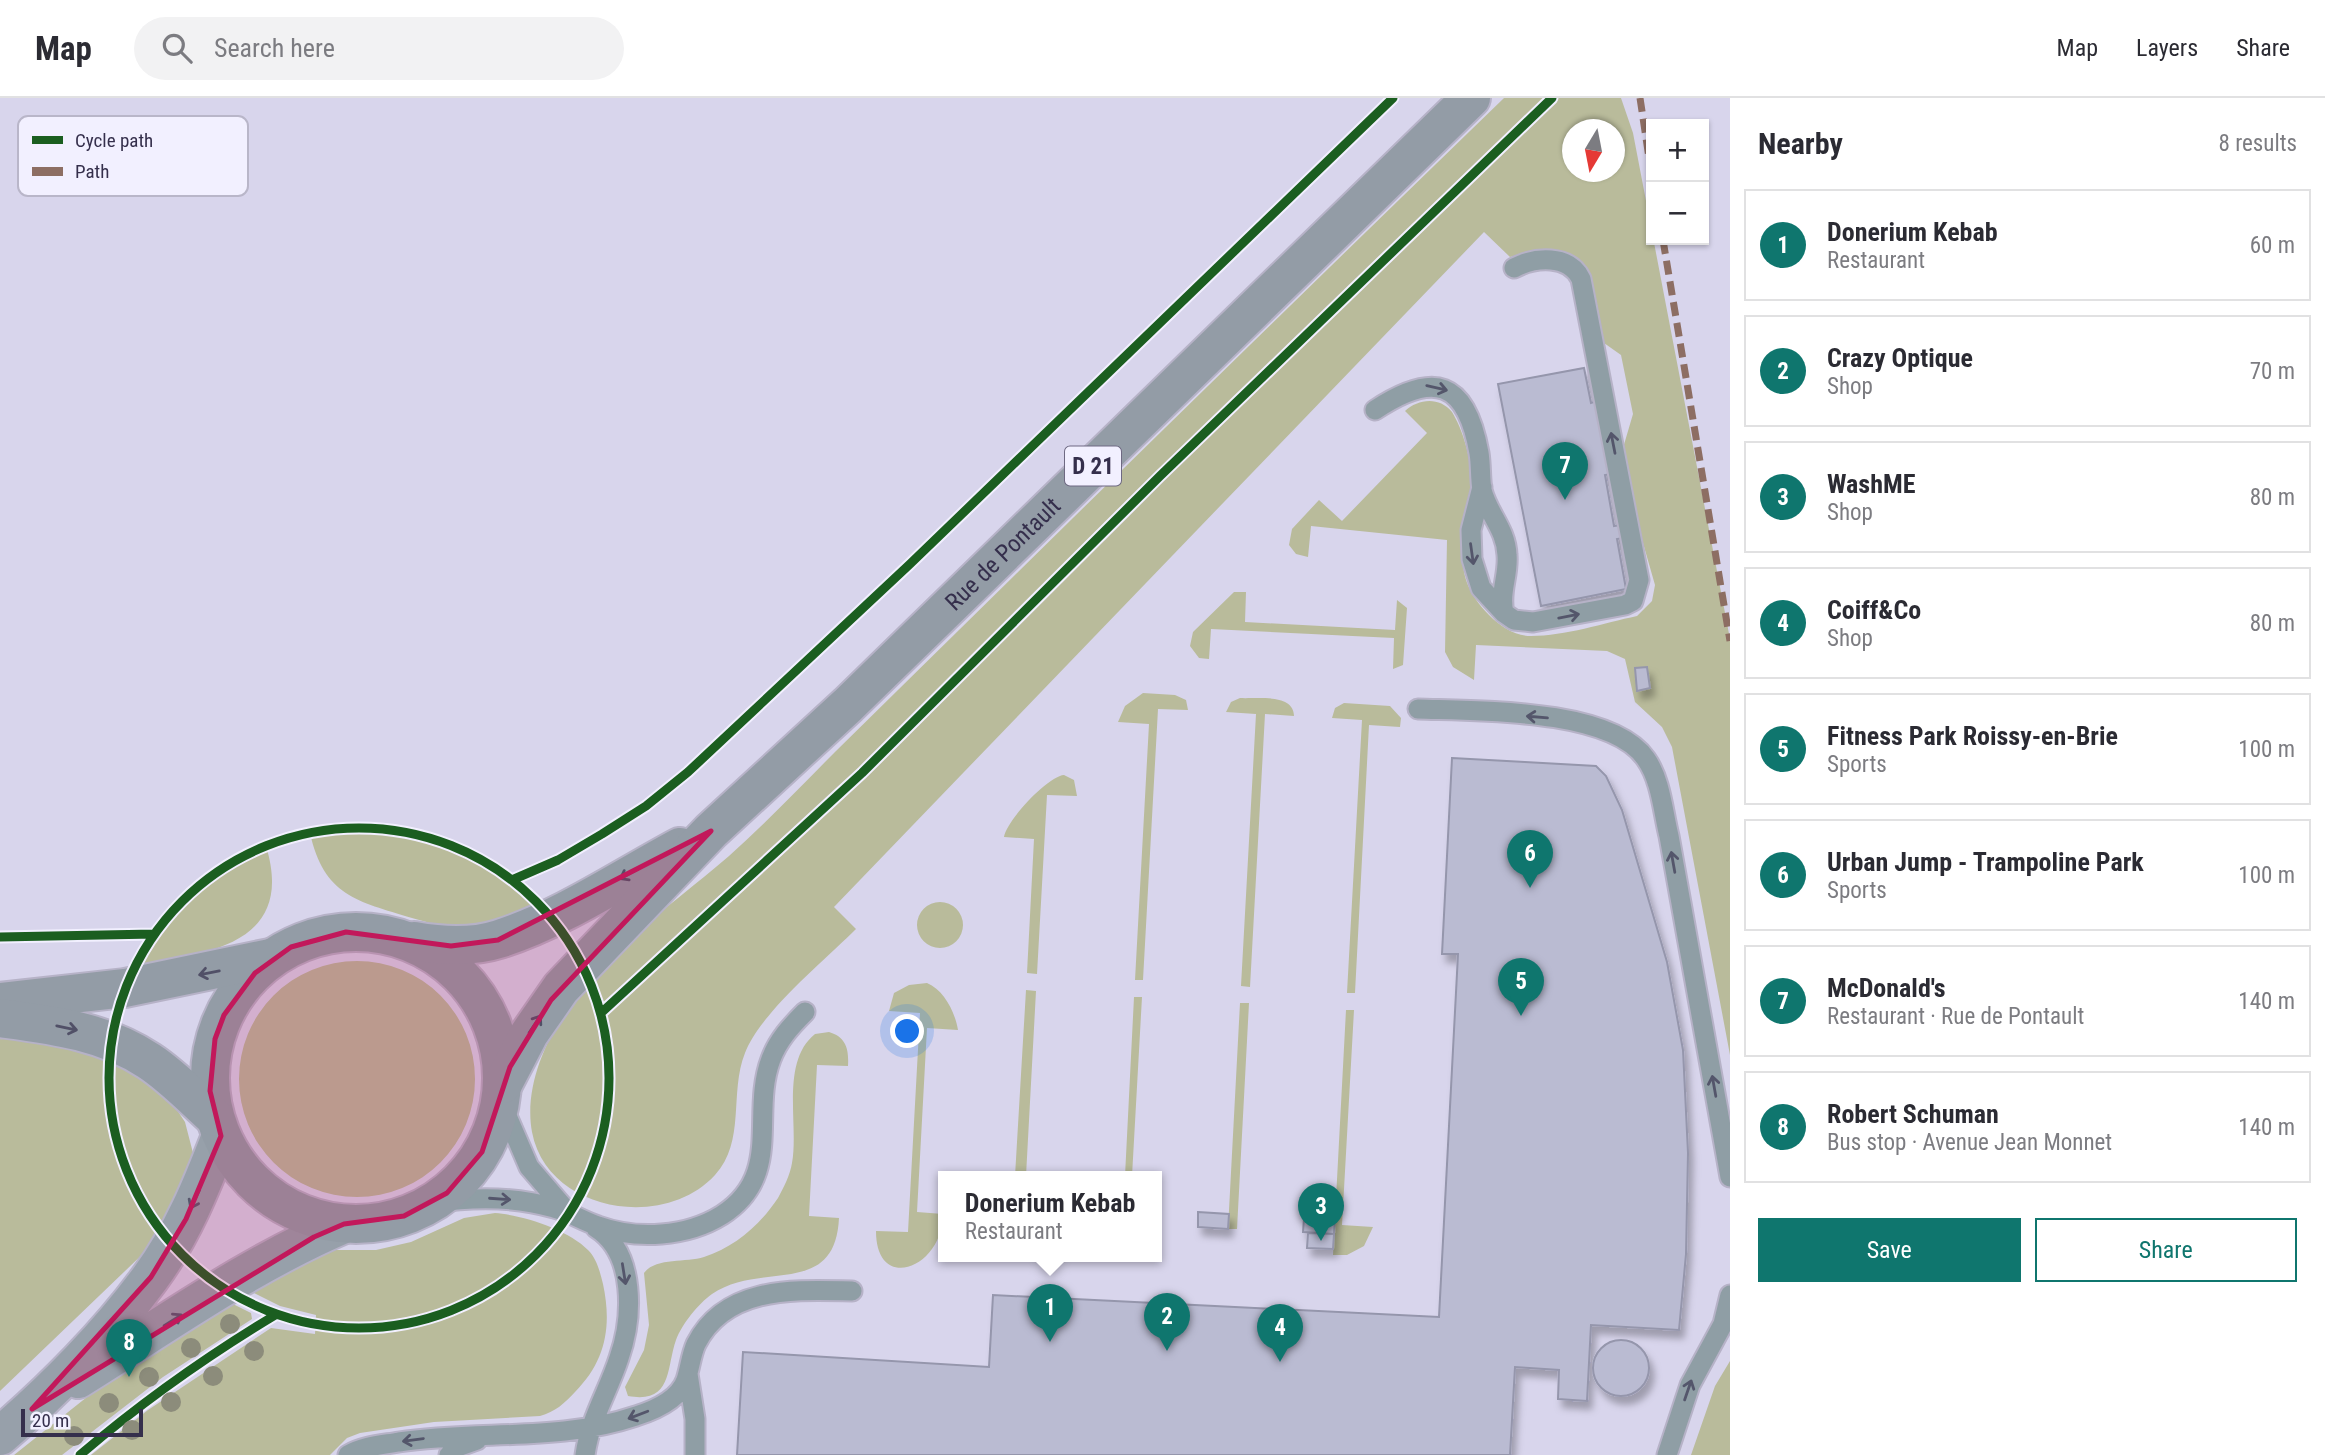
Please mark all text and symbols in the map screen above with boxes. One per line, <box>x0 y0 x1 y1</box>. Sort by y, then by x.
search box <box>134 17 624 80</box>
text: Map <box>35 29 92 68</box>
icon: search <box>158 29 196 67</box>
text: Search here <box>214 33 335 63</box>
text: Map <box>2057 34 2098 62</box>
text: Layers <box>2136 34 2198 62</box>
text: Share <box>2236 34 2290 62</box>
legend <box>18 116 248 196</box>
north arrow <box>1562 119 1625 182</box>
map controls <box>1646 119 1709 245</box>
button: + <box>1646 119 1709 182</box>
text: Nearby <box>1758 126 1843 161</box>
text: Cycle path <box>75 129 153 152</box>
text: 8 results <box>2219 130 2297 157</box>
text: Path <box>75 160 109 183</box>
button: − <box>1646 182 1709 245</box>
text: Donerium Kebab <box>1827 217 1998 247</box>
text: 1 <box>1777 232 1789 259</box>
text: 60 m <box>2250 232 2295 259</box>
text: Restaurant <box>1827 247 1925 274</box>
text: Crazy Optique <box>1827 343 1973 373</box>
text: 2 <box>1777 358 1789 385</box>
text: 70 m <box>2250 358 2295 385</box>
text: Shop <box>1827 373 1873 400</box>
one-way arrow <box>1425 382 1448 395</box>
one-way arrow <box>1606 432 1619 455</box>
pin: 7 <box>1542 442 1588 500</box>
road number: D 21 <box>1065 446 1121 486</box>
text: WashME <box>1827 469 1915 499</box>
text: 3 <box>1777 484 1789 511</box>
text: 80 m <box>2250 484 2295 511</box>
street label: Rue de Pontault <box>940 492 1066 616</box>
text: Shop <box>1827 499 1873 526</box>
one-way arrow <box>1466 542 1479 565</box>
text: Coiff&Co <box>1827 595 1921 625</box>
one-way arrow <box>1557 608 1580 622</box>
text: 4 <box>1777 610 1789 637</box>
text: 80 m <box>2250 610 2295 637</box>
text: Shop <box>1827 625 1873 652</box>
one-way arrow <box>1527 710 1549 723</box>
text: Fitness Park Roissy-en-Brie <box>1827 721 2118 751</box>
text: 5 <box>1777 736 1789 763</box>
text: 100 m <box>2238 736 2295 763</box>
text: Sports <box>1827 751 1887 778</box>
pin: 6 <box>1507 830 1553 888</box>
text: Urban Jump - Trampoline Park <box>1827 847 2144 877</box>
one-way arrow <box>1666 851 1679 874</box>
text: 6 <box>1777 862 1789 889</box>
text: 100 m <box>2238 862 2295 889</box>
one-way arrow <box>619 868 640 882</box>
text: Sports <box>1827 877 1887 904</box>
pin: 5 <box>1498 958 1544 1016</box>
one-way arrow <box>198 966 221 980</box>
text: McDonald's <box>1827 973 1946 1003</box>
text: 7 <box>1777 988 1789 1015</box>
text: 140 m <box>2238 988 2295 1015</box>
text: Restaurant · Rue de Pontault <box>1827 1003 2084 1030</box>
your location <box>890 1014 924 1048</box>
one-way arrow <box>528 1015 543 1034</box>
one-way arrow <box>55 1022 78 1035</box>
one-way arrow <box>1707 1075 1720 1098</box>
text: Robert Schuman <box>1827 1099 1999 1129</box>
text: 8 <box>1777 1114 1789 1141</box>
text: 140 m <box>2238 1114 2295 1141</box>
text: Bus stop · Avenue Jean Monnet <box>1827 1129 2112 1156</box>
popup <box>938 1171 1162 1262</box>
pin: 3 <box>1298 1183 1344 1241</box>
one-way arrow <box>188 1188 202 1209</box>
text: Donerium Kebab <box>965 1188 1135 1218</box>
one-way arrow <box>488 1193 511 1206</box>
text: Restaurant <box>965 1218 1063 1245</box>
button: Save <box>1758 1218 2021 1282</box>
button: Share <box>2035 1218 2297 1282</box>
one-way arrow <box>618 1262 631 1285</box>
pin: 1 <box>1027 1284 1073 1342</box>
pin: 2 <box>1144 1293 1190 1351</box>
pin: 4 <box>1257 1304 1303 1362</box>
one-way arrow <box>162 1312 182 1326</box>
pin: 8 <box>106 1319 152 1377</box>
one-way arrow <box>1683 1380 1695 1402</box>
scale bar <box>21 1406 144 1438</box>
text: 20 m <box>32 1409 69 1432</box>
one-way arrow <box>628 1410 650 1422</box>
one-way arrow <box>402 1434 425 1447</box>

